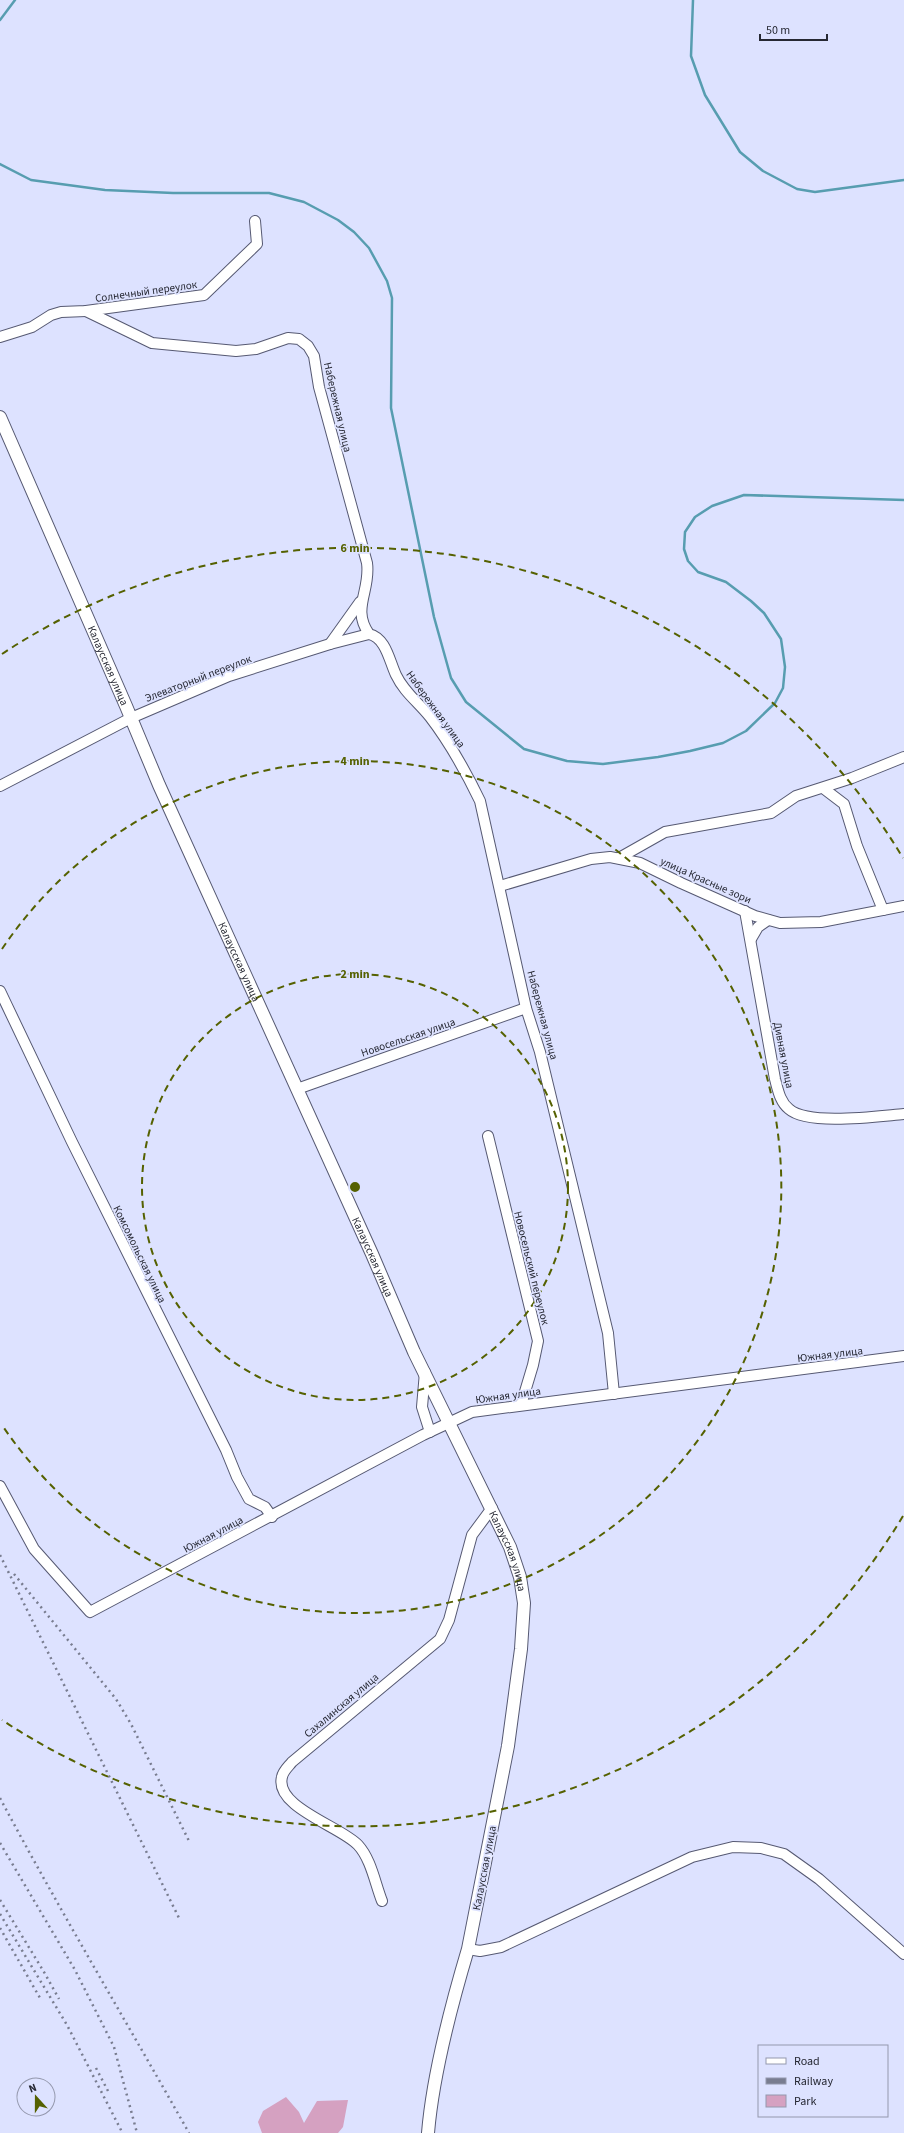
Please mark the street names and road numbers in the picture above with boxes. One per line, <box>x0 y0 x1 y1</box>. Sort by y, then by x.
street label: Солнечный переулок <box>94 277 199 306</box>
street label: Набережная улица <box>320 361 355 453</box>
street label: Калаусская улица <box>84 623 132 708</box>
street label: Элеваторный переулок <box>143 651 254 706</box>
street label: Набережная улица <box>403 668 469 751</box>
street label: улица Красные зори <box>658 854 754 907</box>
street label: Калаусская улица <box>214 920 263 1004</box>
street label: Набережная улица <box>523 969 562 1061</box>
street label: Новосельская улица <box>359 1014 457 1061</box>
street label: Дивная улица <box>770 1021 797 1090</box>
street label: Комсомольская улица <box>109 1203 170 1305</box>
street label: Новосельский переулок <box>510 1210 553 1327</box>
street label: Калаусская улица <box>348 1215 397 1299</box>
street label: Южная улица <box>796 1343 864 1366</box>
street label: Южная улица <box>474 1383 542 1408</box>
street label: Калаусская улица <box>485 1508 529 1592</box>
street label: Южная улица <box>181 1512 246 1557</box>
street label: Сахалинская улица <box>301 1670 382 1741</box>
street label: Калаусская улица <box>469 1825 500 1912</box>

